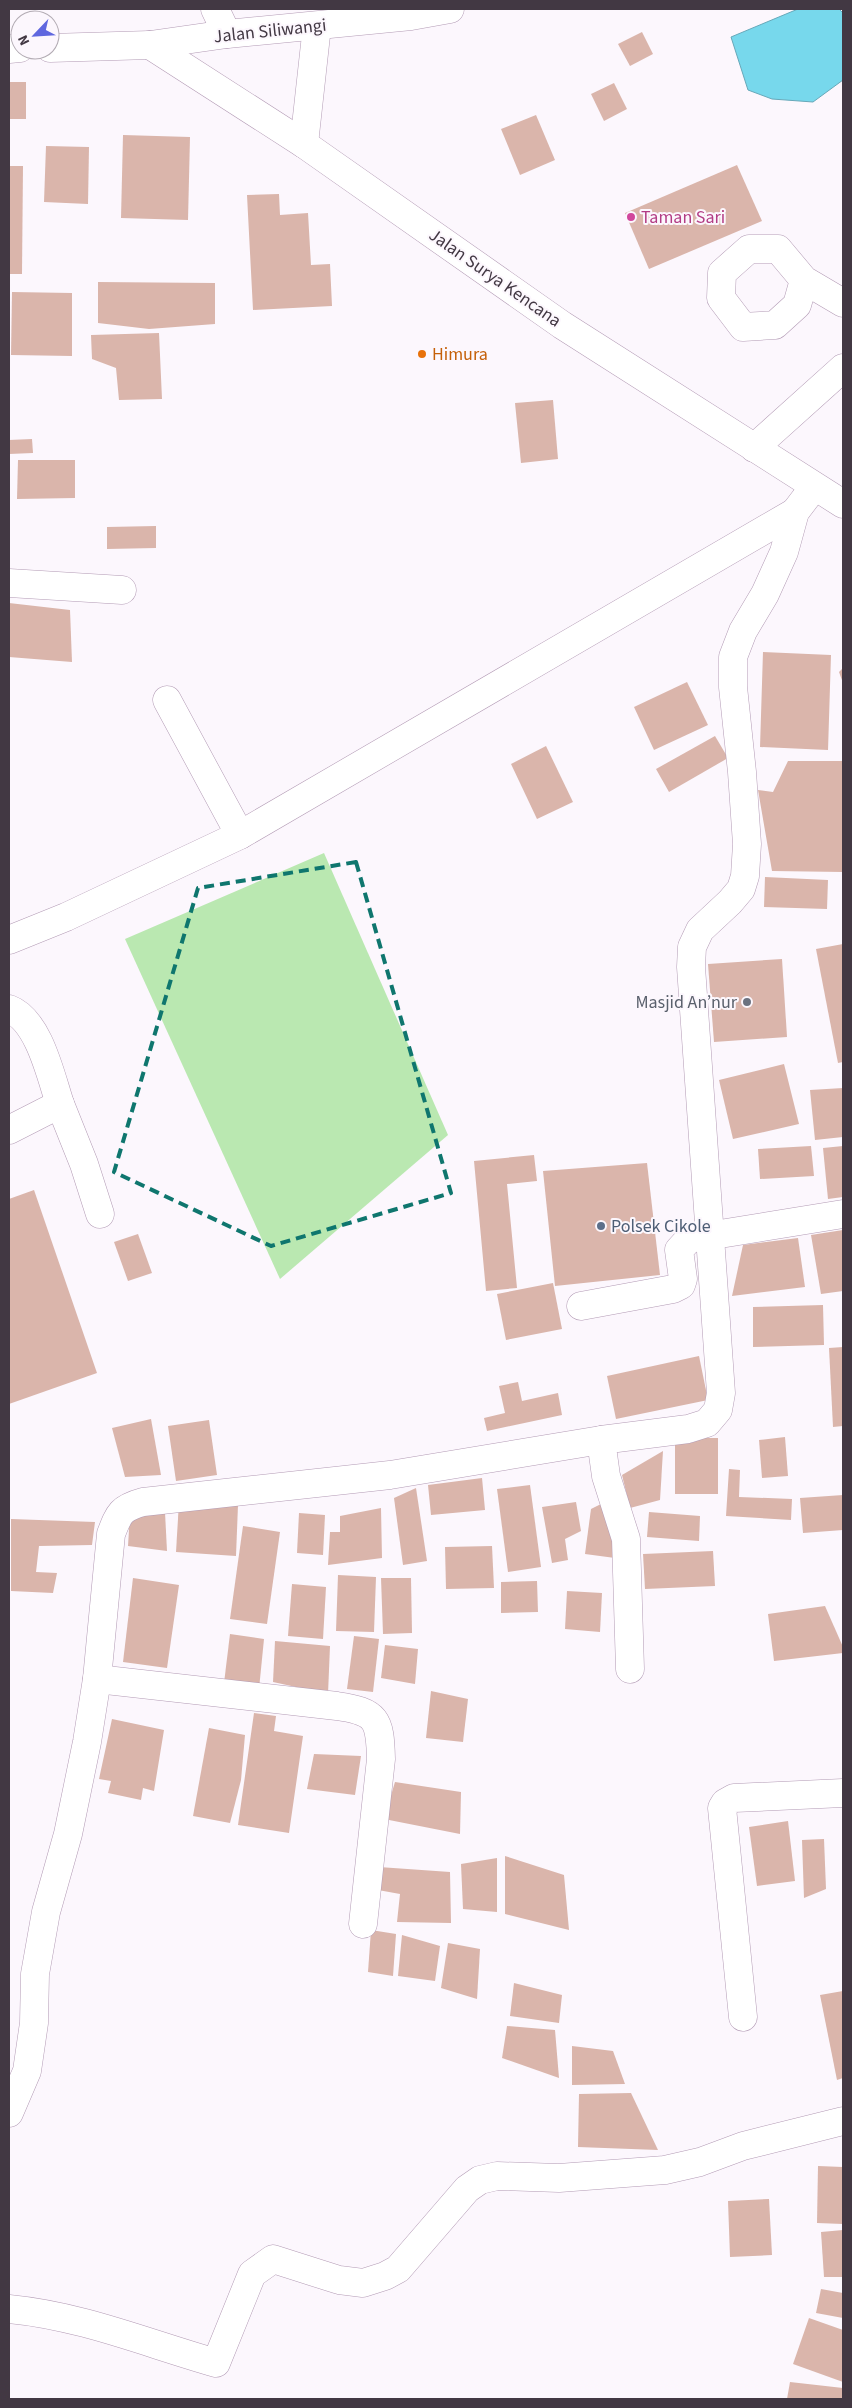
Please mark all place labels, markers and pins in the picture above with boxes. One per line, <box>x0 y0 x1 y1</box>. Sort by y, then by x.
place label: Taman Sari <box>641 205 725 230</box>
marker: Taman Sari <box>625 211 637 223</box>
place label: Himura <box>432 342 488 367</box>
marker: Himura <box>416 348 428 360</box>
place label: Masjid An’nur <box>635 990 738 1015</box>
marker: Masjid An’nur <box>741 996 753 1008</box>
place label: Polsek Cikole <box>611 1214 711 1239</box>
marker: Polsek Cikole <box>595 1220 607 1232</box>

